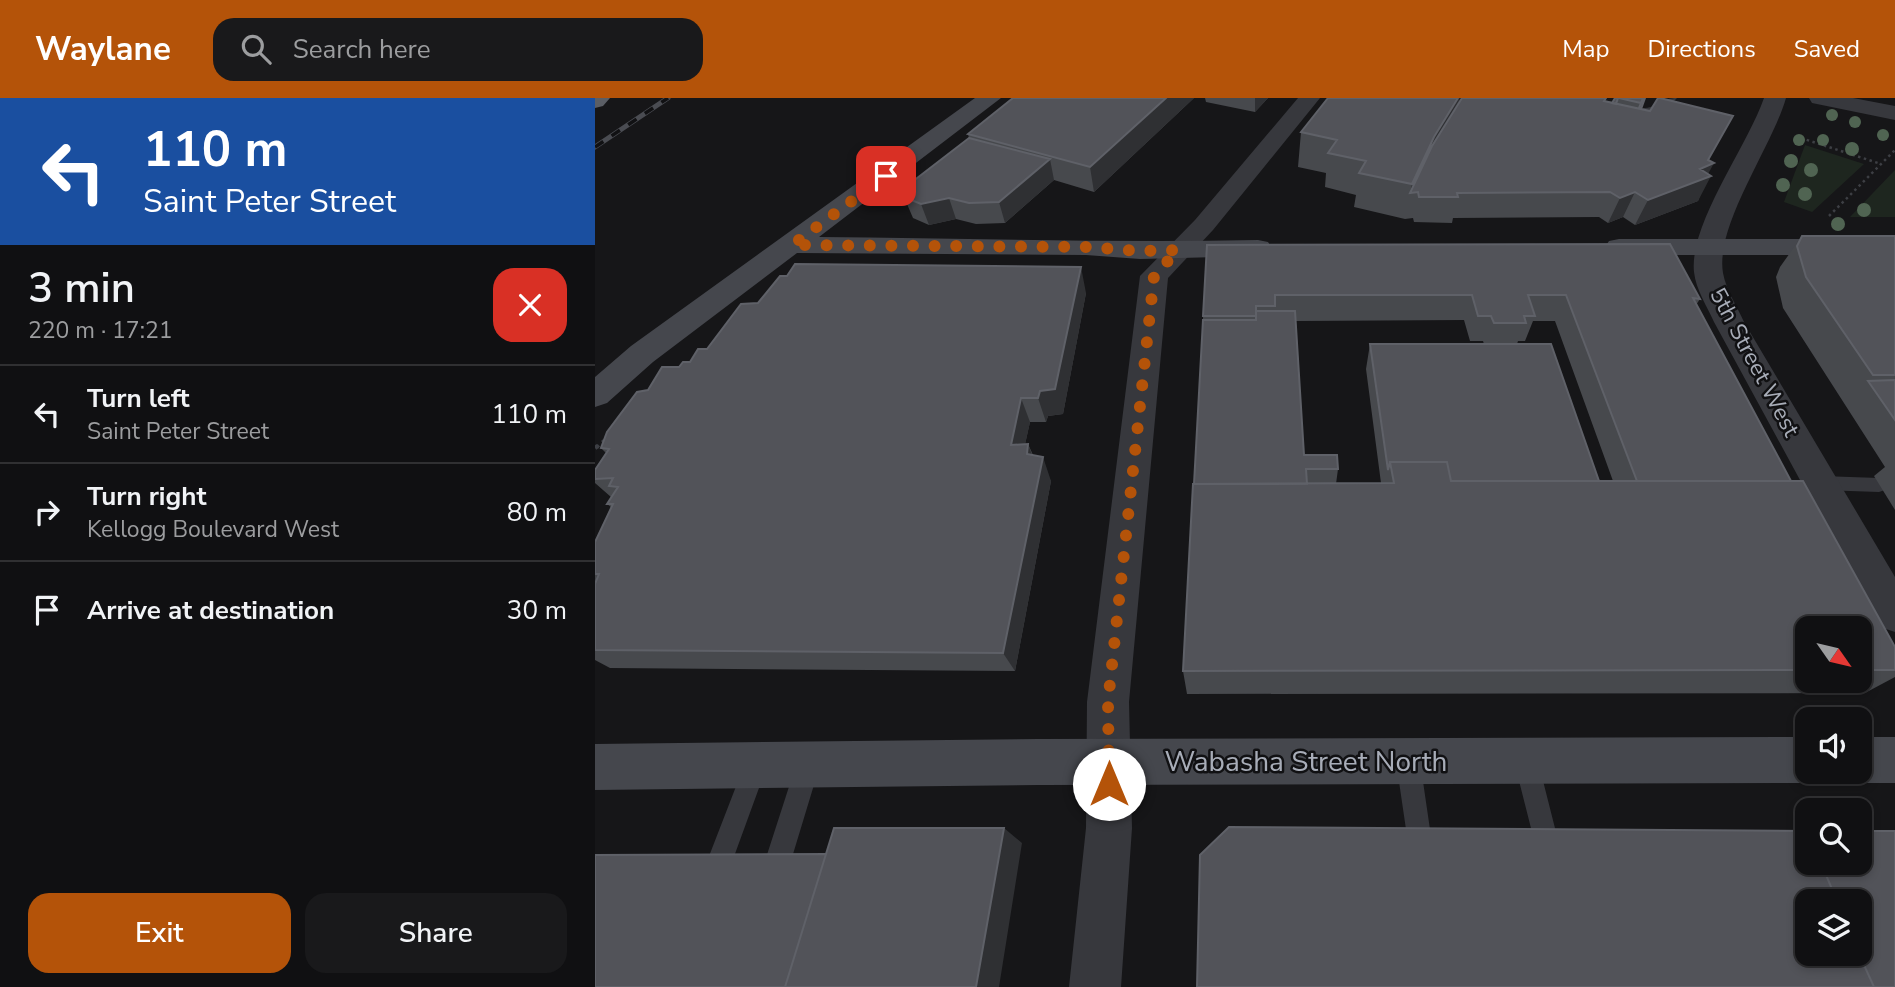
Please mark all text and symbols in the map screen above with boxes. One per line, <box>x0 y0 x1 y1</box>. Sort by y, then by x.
search box <box>213 18 703 81</box>
text: Waylane <box>35 27 171 72</box>
icon: search <box>237 30 275 68</box>
text: Search here <box>293 32 431 67</box>
text: Map <box>1562 33 1609 65</box>
text: Directions <box>1647 33 1756 65</box>
text: Saved <box>1794 33 1860 65</box>
text: 110 m <box>143 116 287 183</box>
icon: left <box>28 126 119 217</box>
pin <box>856 146 916 206</box>
icon: arrive <box>867 157 905 195</box>
text: Saint Peter Street <box>143 180 396 223</box>
text: 3 min <box>28 260 135 317</box>
button: close <box>493 268 567 342</box>
street label: 5th Street West <box>1702 282 1807 443</box>
text: 220 m · 17:21 <box>28 315 173 346</box>
text: Turn left <box>87 381 190 416</box>
icon: left <box>28 395 66 433</box>
text: 110 m <box>491 397 567 432</box>
text: Saint Peter Street <box>87 416 269 447</box>
text: Turn right <box>87 479 206 514</box>
icon: right <box>28 493 66 531</box>
text: 80 m <box>507 495 567 530</box>
text: Kellogg Boulevard West <box>87 514 339 545</box>
icon: arrive <box>28 591 66 629</box>
text: Arrive at destination <box>87 593 334 628</box>
text: 30 m <box>507 593 567 628</box>
north arrow <box>1795 616 1873 693</box>
map controls <box>1795 616 1872 966</box>
button: sound <box>1795 707 1872 784</box>
street label: Wabasha Street North <box>1165 743 1447 781</box>
position arrow <box>1072 747 1146 821</box>
button: search <box>1795 798 1872 875</box>
button: layers <box>1795 889 1872 966</box>
button: Exit <box>28 893 291 973</box>
button: Share <box>305 893 567 973</box>

